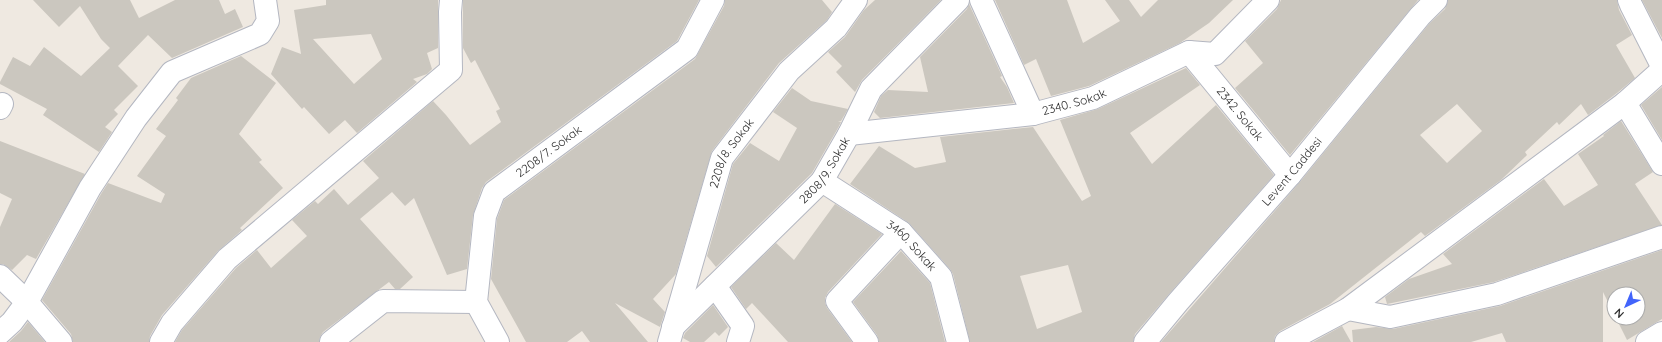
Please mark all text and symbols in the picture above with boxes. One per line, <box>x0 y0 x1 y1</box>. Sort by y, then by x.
street label: 2342. Sokak <box>1214 83 1267 144</box>
street label: 2340. Sokak <box>1041 85 1108 118</box>
street label: 2208/8. Sokak <box>706 115 757 190</box>
street label: 2208/7. Sokak <box>513 122 584 180</box>
street label: 2808/9. Sokak <box>796 134 853 206</box>
street label: Levent Caddesi <box>1258 134 1325 209</box>
street label: 3460. Sokak <box>884 217 940 274</box>
north arrow <box>1606 286 1646 326</box>
text: N <box>1611 305 1627 321</box>

